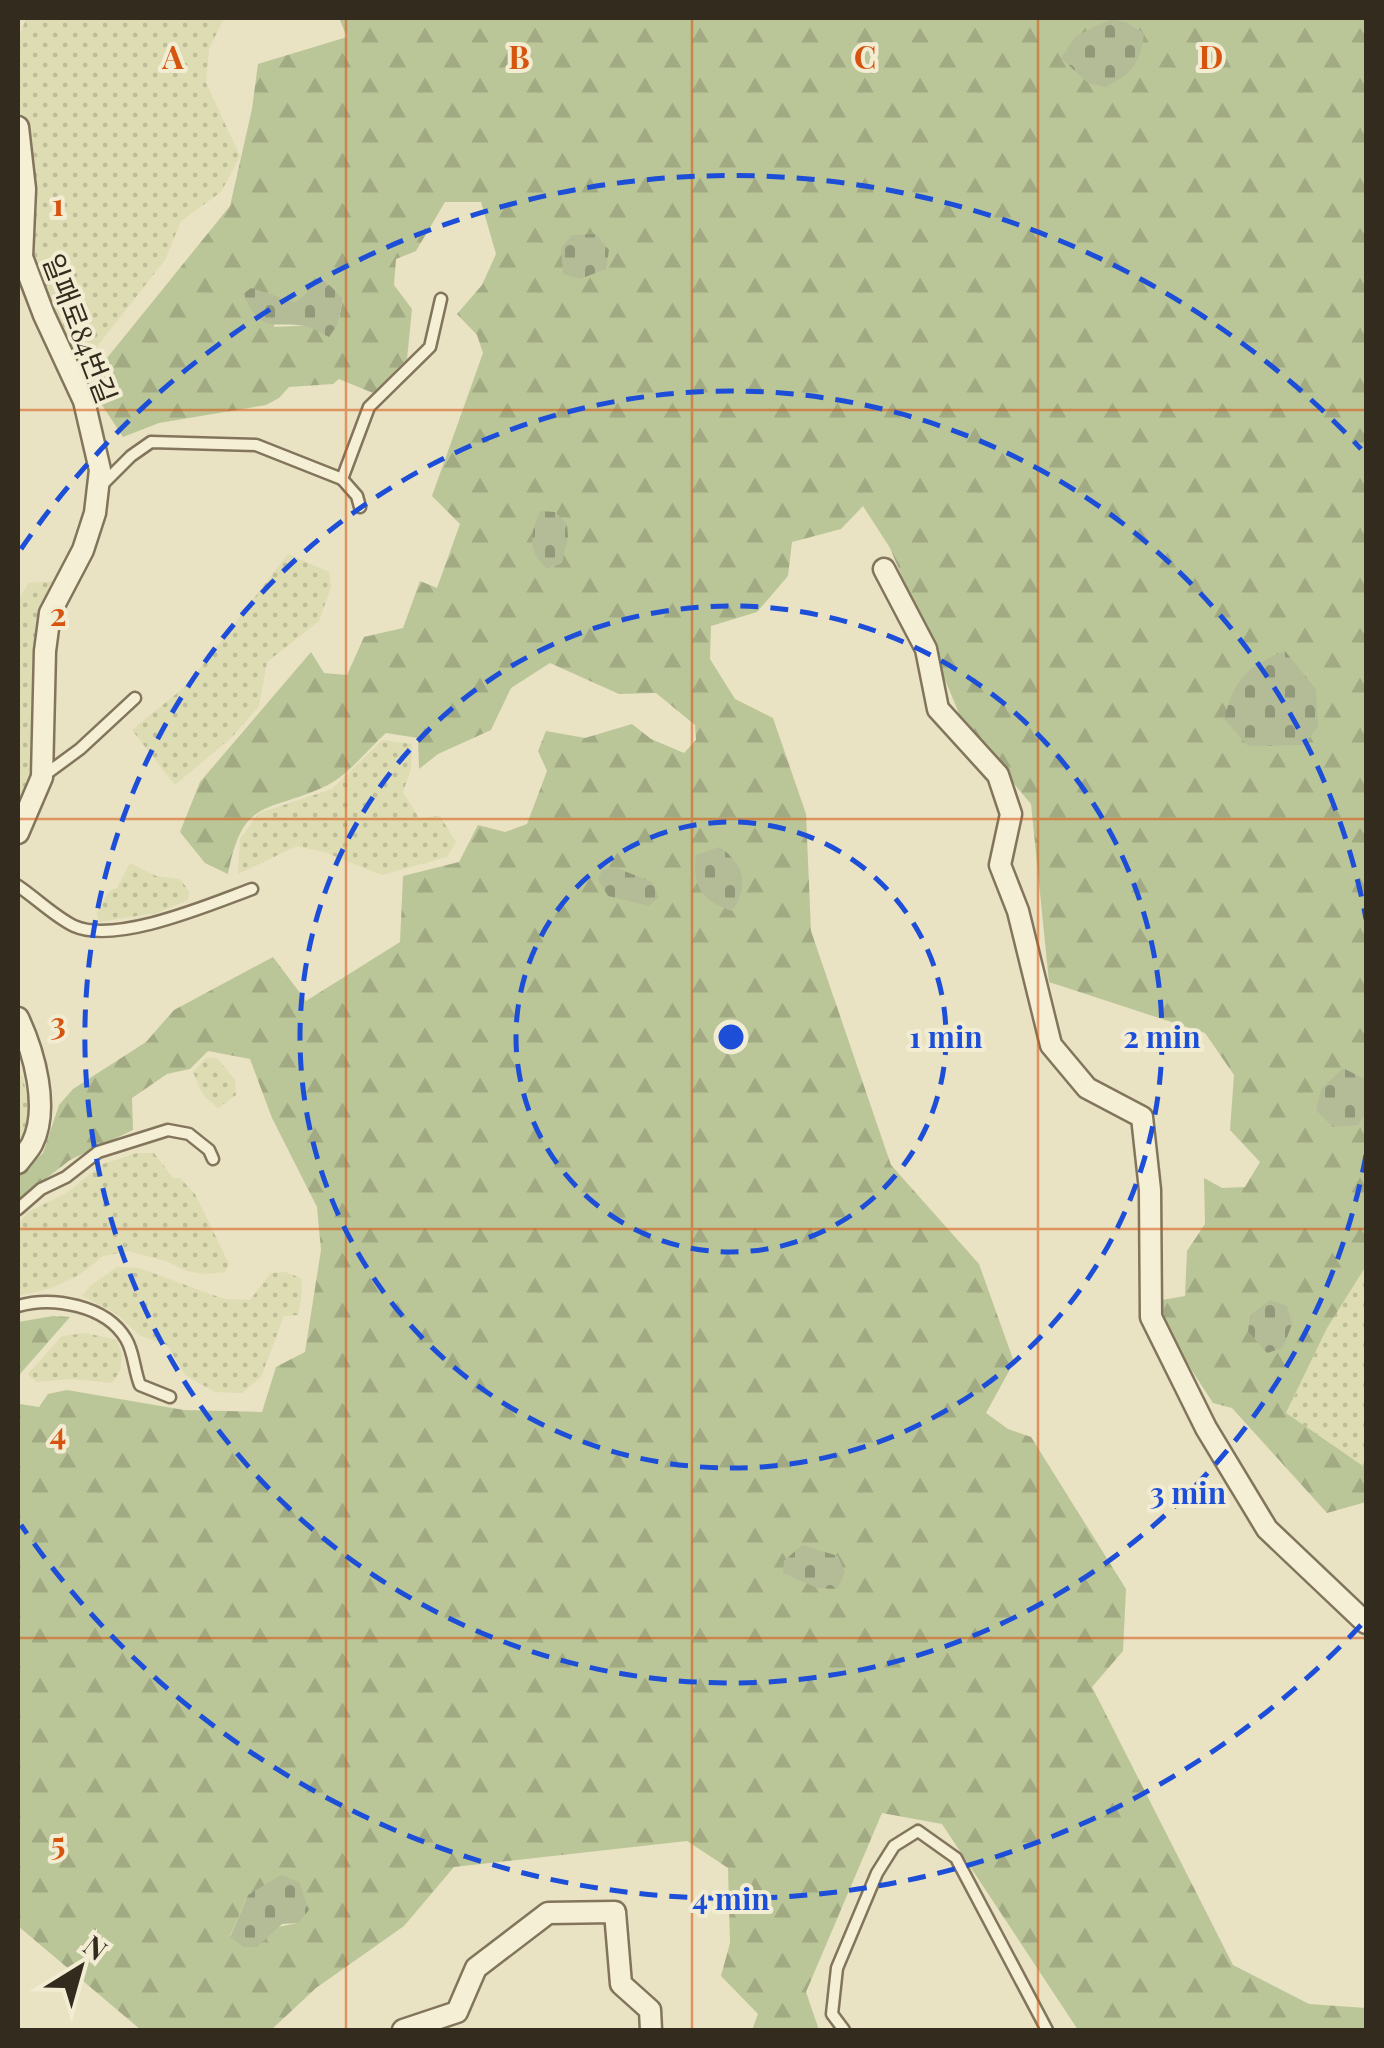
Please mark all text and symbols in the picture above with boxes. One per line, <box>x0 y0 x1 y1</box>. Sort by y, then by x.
text: A <box>161 34 184 77</box>
text: B <box>508 34 530 77</box>
text: C <box>854 34 876 77</box>
text: D <box>1199 34 1223 77</box>
text: 1 <box>52 181 64 224</box>
street label: 일패로84번길 <box>36 248 126 408</box>
text: 2 <box>50 591 66 634</box>
text: 3 <box>50 1000 66 1043</box>
text: 1 min <box>909 1016 983 1056</box>
text: 2 min <box>1123 1016 1201 1056</box>
centre of rings <box>713 1019 749 1055</box>
text: 4 <box>50 1410 66 1453</box>
text: 3 min <box>1150 1472 1227 1512</box>
text: 5 <box>51 1820 65 1863</box>
text: 4 min <box>692 1878 770 1918</box>
north arrow <box>30 1918 130 2018</box>
text: N <box>77 1926 115 1968</box>

